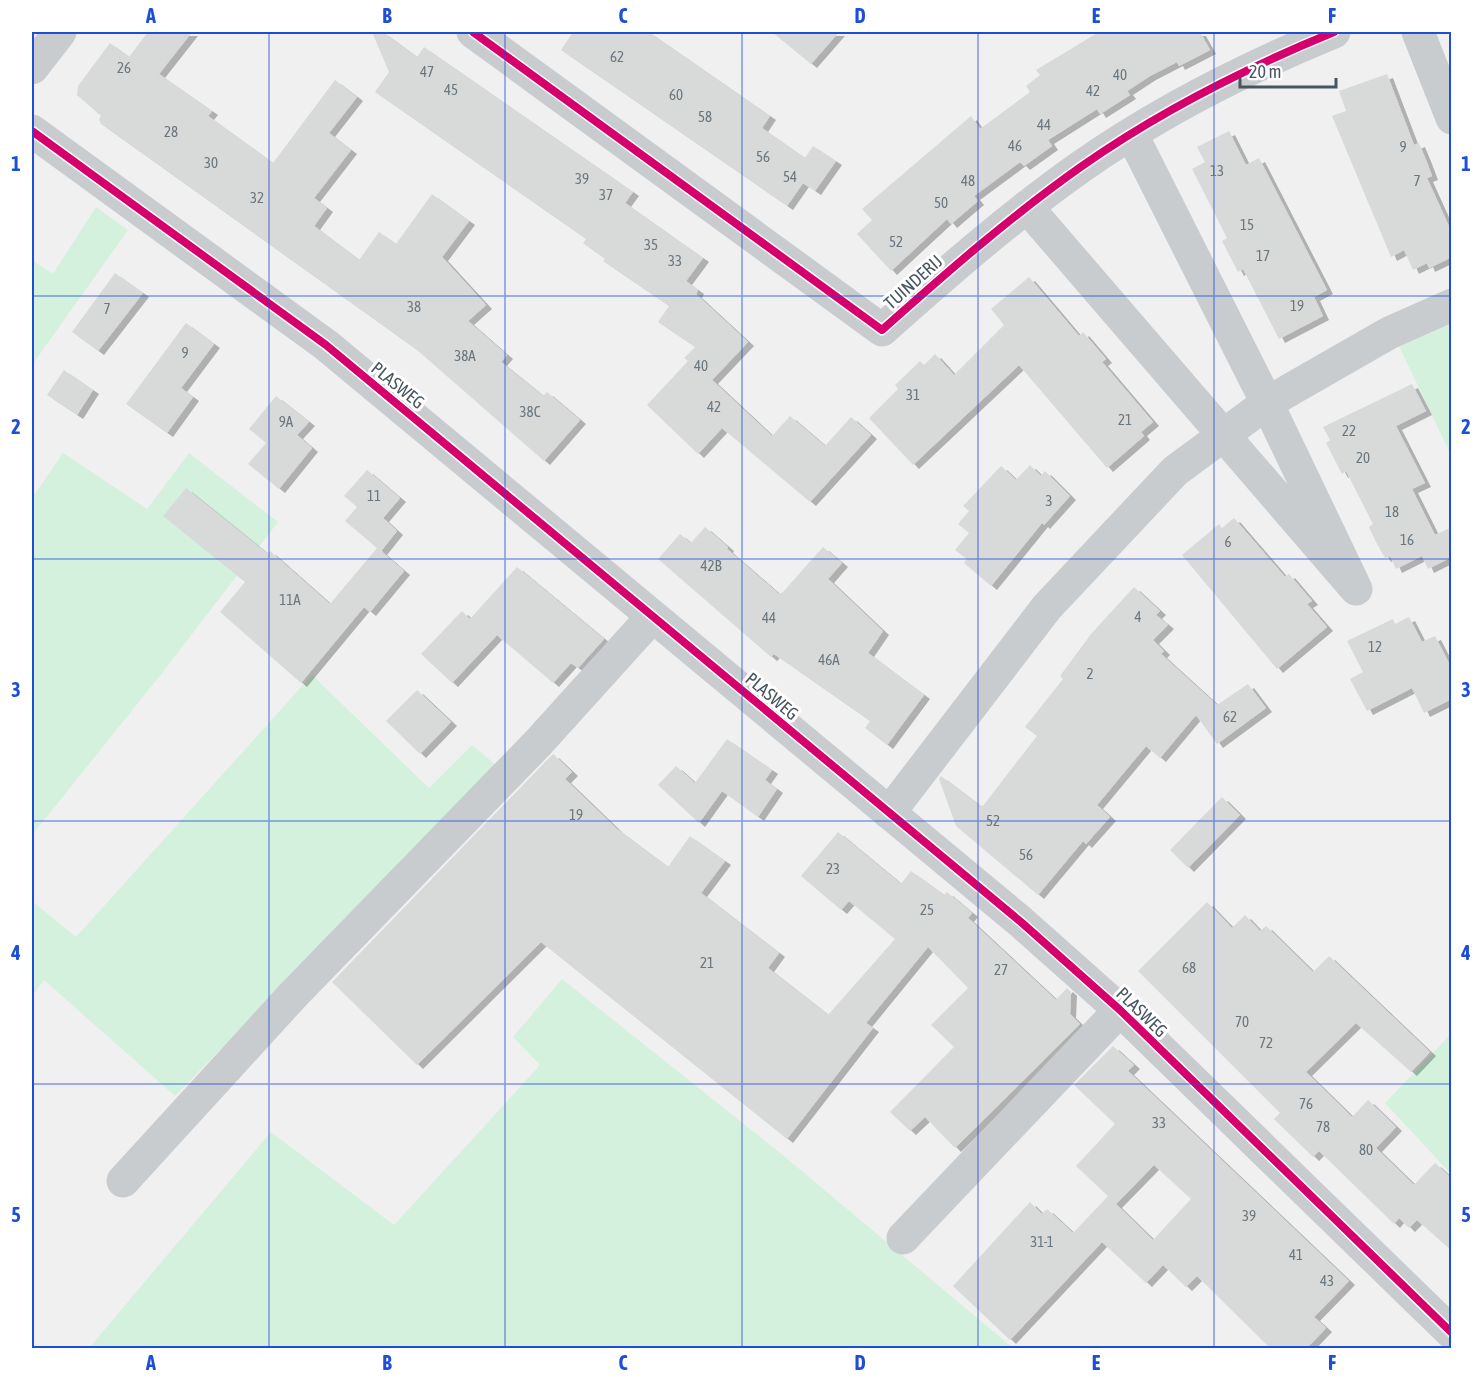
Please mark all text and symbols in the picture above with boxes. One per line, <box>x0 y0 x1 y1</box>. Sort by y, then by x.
text: A <box>145 4 156 27</box>
text: B <box>382 4 392 27</box>
text: C <box>619 4 628 27</box>
text: D <box>854 4 866 27</box>
text: E <box>1092 4 1101 27</box>
text: F <box>1328 4 1336 27</box>
house number: 62 <box>610 48 624 65</box>
scale bar <box>1240 51 1336 89</box>
house number: 26 <box>117 59 131 76</box>
text: 20 m <box>1249 61 1281 82</box>
house number: 47 <box>420 63 434 80</box>
house number: 40 <box>1113 66 1127 83</box>
house number: 45 <box>444 81 458 98</box>
house number: 42 <box>1086 82 1100 99</box>
house number: 60 <box>669 86 683 103</box>
house number: 58 <box>698 108 712 125</box>
house number: 44 <box>1037 116 1051 133</box>
house number: 28 <box>164 123 178 140</box>
house number: 46 <box>1008 137 1022 154</box>
house number: 9 <box>1399 138 1407 155</box>
house number: 56 <box>756 148 770 165</box>
text: 1 <box>11 152 21 175</box>
text: 1 <box>1461 152 1471 175</box>
house number: 30 <box>204 154 218 171</box>
house number: 13 <box>1210 162 1224 179</box>
house number: 54 <box>783 168 797 185</box>
house number: 39 <box>575 170 589 187</box>
house number: 48 <box>961 172 975 189</box>
house number: 7 <box>1413 172 1421 189</box>
house number: 37 <box>599 186 613 203</box>
house number: 32 <box>250 189 264 206</box>
house number: 50 <box>934 194 948 211</box>
house number: 15 <box>1240 216 1254 233</box>
house number: 52 <box>889 233 903 250</box>
house number: 35 <box>644 236 658 253</box>
house number: 17 <box>1256 247 1270 264</box>
street label: TUINDERIJ <box>880 250 946 314</box>
house number: 33 <box>668 252 682 269</box>
house number: 19 <box>1290 297 1304 314</box>
house number: 38 <box>407 298 421 315</box>
house number: 7 <box>103 300 111 317</box>
house number: 9 <box>181 344 189 361</box>
house number: 38A <box>454 347 476 364</box>
street label: PLASWEG <box>367 357 429 413</box>
house number: 40 <box>694 357 708 374</box>
house number: 31 <box>906 386 920 403</box>
house number: 42 <box>707 398 721 415</box>
house number: 38C <box>520 403 541 420</box>
house number: 21 <box>1118 411 1132 428</box>
house number: 9A <box>279 413 294 430</box>
text: 2 <box>11 415 21 438</box>
text: 2 <box>1461 415 1471 438</box>
house number: 22 <box>1342 422 1356 439</box>
house number: 20 <box>1356 449 1370 466</box>
house number: 11 <box>367 487 381 504</box>
house number: 3 <box>1045 492 1053 509</box>
house number: 18 <box>1385 503 1399 520</box>
house number: 16 <box>1400 531 1414 548</box>
house number: 6 <box>1224 533 1232 550</box>
house number: 42B <box>700 557 722 574</box>
house number: 11A <box>279 591 301 608</box>
house number: 4 <box>1134 608 1142 625</box>
house number: 44 <box>762 609 776 626</box>
house number: 12 <box>1368 638 1382 655</box>
house number: 46A <box>818 651 840 668</box>
house number: 2 <box>1086 665 1094 682</box>
street label: PLASWEG <box>741 668 803 724</box>
text: 3 <box>11 678 21 701</box>
text: 3 <box>1461 678 1471 701</box>
house number: 62 <box>1223 708 1237 725</box>
house number: 19 <box>569 806 583 823</box>
house number: 52 <box>986 812 1000 829</box>
house number: 56 <box>1019 846 1033 863</box>
house number: 23 <box>826 860 840 877</box>
house number: 25 <box>920 901 934 918</box>
text: 4 <box>10 941 21 964</box>
text: 4 <box>1460 941 1471 964</box>
house number: 21 <box>700 954 714 971</box>
house number: 68 <box>1182 959 1196 976</box>
house number: 27 <box>994 961 1008 978</box>
street label: PLASWEG <box>1112 983 1172 1041</box>
house number: 70 <box>1235 1013 1249 1030</box>
house number: 72 <box>1259 1034 1273 1051</box>
house number: 76 <box>1299 1095 1313 1112</box>
house number: 33 <box>1152 1114 1166 1131</box>
house number: 78 <box>1316 1118 1330 1135</box>
house number: 80 <box>1359 1141 1373 1158</box>
text: 5 <box>11 1203 21 1226</box>
text: 5 <box>1461 1203 1471 1226</box>
house number: 39 <box>1242 1207 1256 1224</box>
house number: 31-1 <box>1030 1233 1054 1250</box>
house number: 41 <box>1289 1246 1303 1263</box>
house number: 43 <box>1320 1272 1334 1289</box>
text: A <box>145 1351 156 1374</box>
text: B <box>382 1351 392 1374</box>
text: C <box>619 1351 628 1374</box>
text: D <box>854 1351 866 1374</box>
text: E <box>1092 1351 1101 1374</box>
text: F <box>1328 1351 1336 1374</box>

